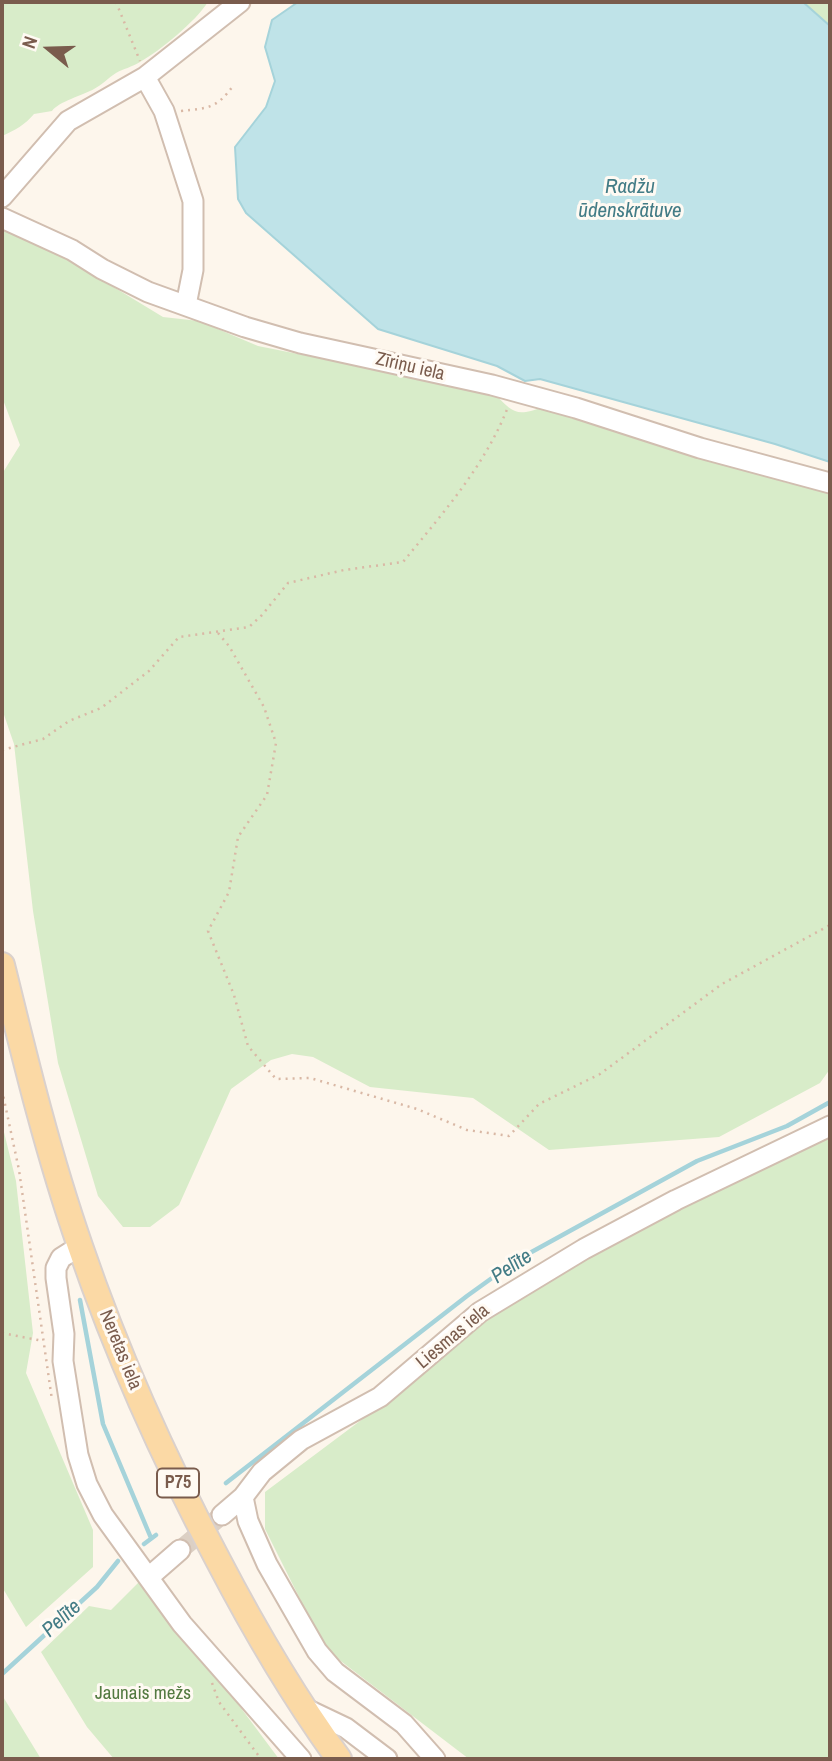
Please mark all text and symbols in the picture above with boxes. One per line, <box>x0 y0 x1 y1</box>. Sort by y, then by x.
north arrow <box>14 14 84 84</box>
text: N <box>15 33 43 52</box>
water label: Radžu ūdenskrātuve <box>578 174 682 224</box>
street label: Zīriņu iela <box>373 348 447 386</box>
water label: Pelīte <box>487 1244 537 1290</box>
street label: Liesmas iela <box>412 1300 494 1374</box>
street label: Neretas iela <box>94 1307 146 1393</box>
road number: P75 <box>157 1468 199 1498</box>
water label: Pelīte <box>37 1595 87 1643</box>
park label: Jaunais mežs <box>95 1683 191 1705</box>

